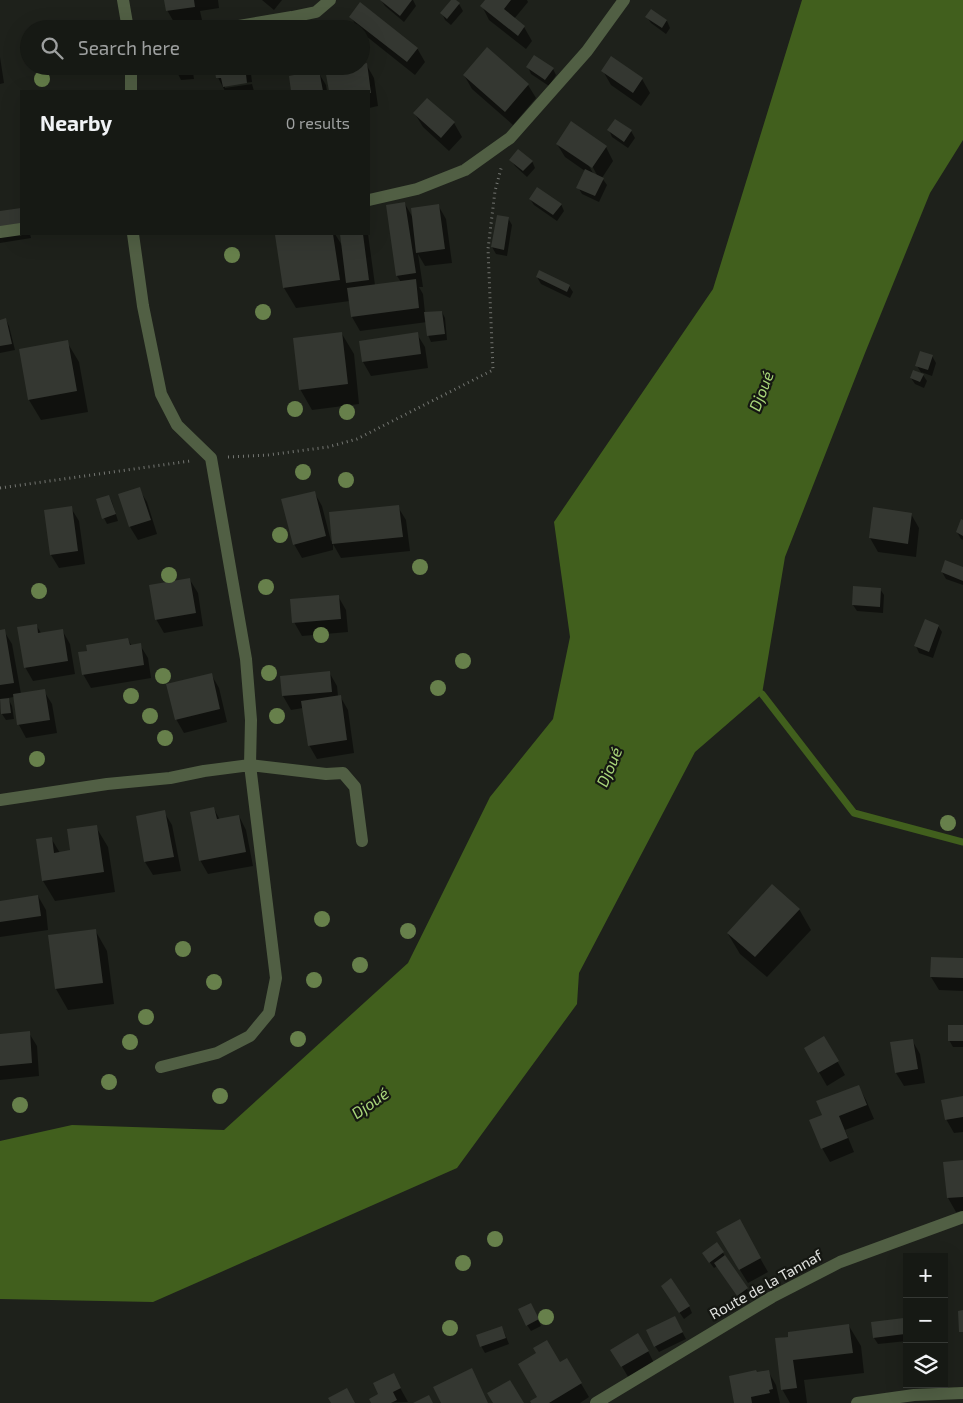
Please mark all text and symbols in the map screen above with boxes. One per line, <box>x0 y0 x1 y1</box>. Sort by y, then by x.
search box <box>20 20 370 75</box>
icon: search <box>38 34 66 62</box>
text: Search here <box>78 36 180 59</box>
text: Nearby <box>40 110 112 135</box>
text: 0 results <box>286 113 350 132</box>
water label: Djoué <box>744 368 778 414</box>
water label: Djoué <box>592 744 626 790</box>
water label: Djoué <box>347 1083 393 1123</box>
street label: Route de la Tannaf <box>706 1246 825 1323</box>
map controls <box>903 1253 948 1388</box>
button: + <box>903 1253 948 1298</box>
button: − <box>903 1298 948 1343</box>
button: layers <box>903 1343 948 1388</box>

